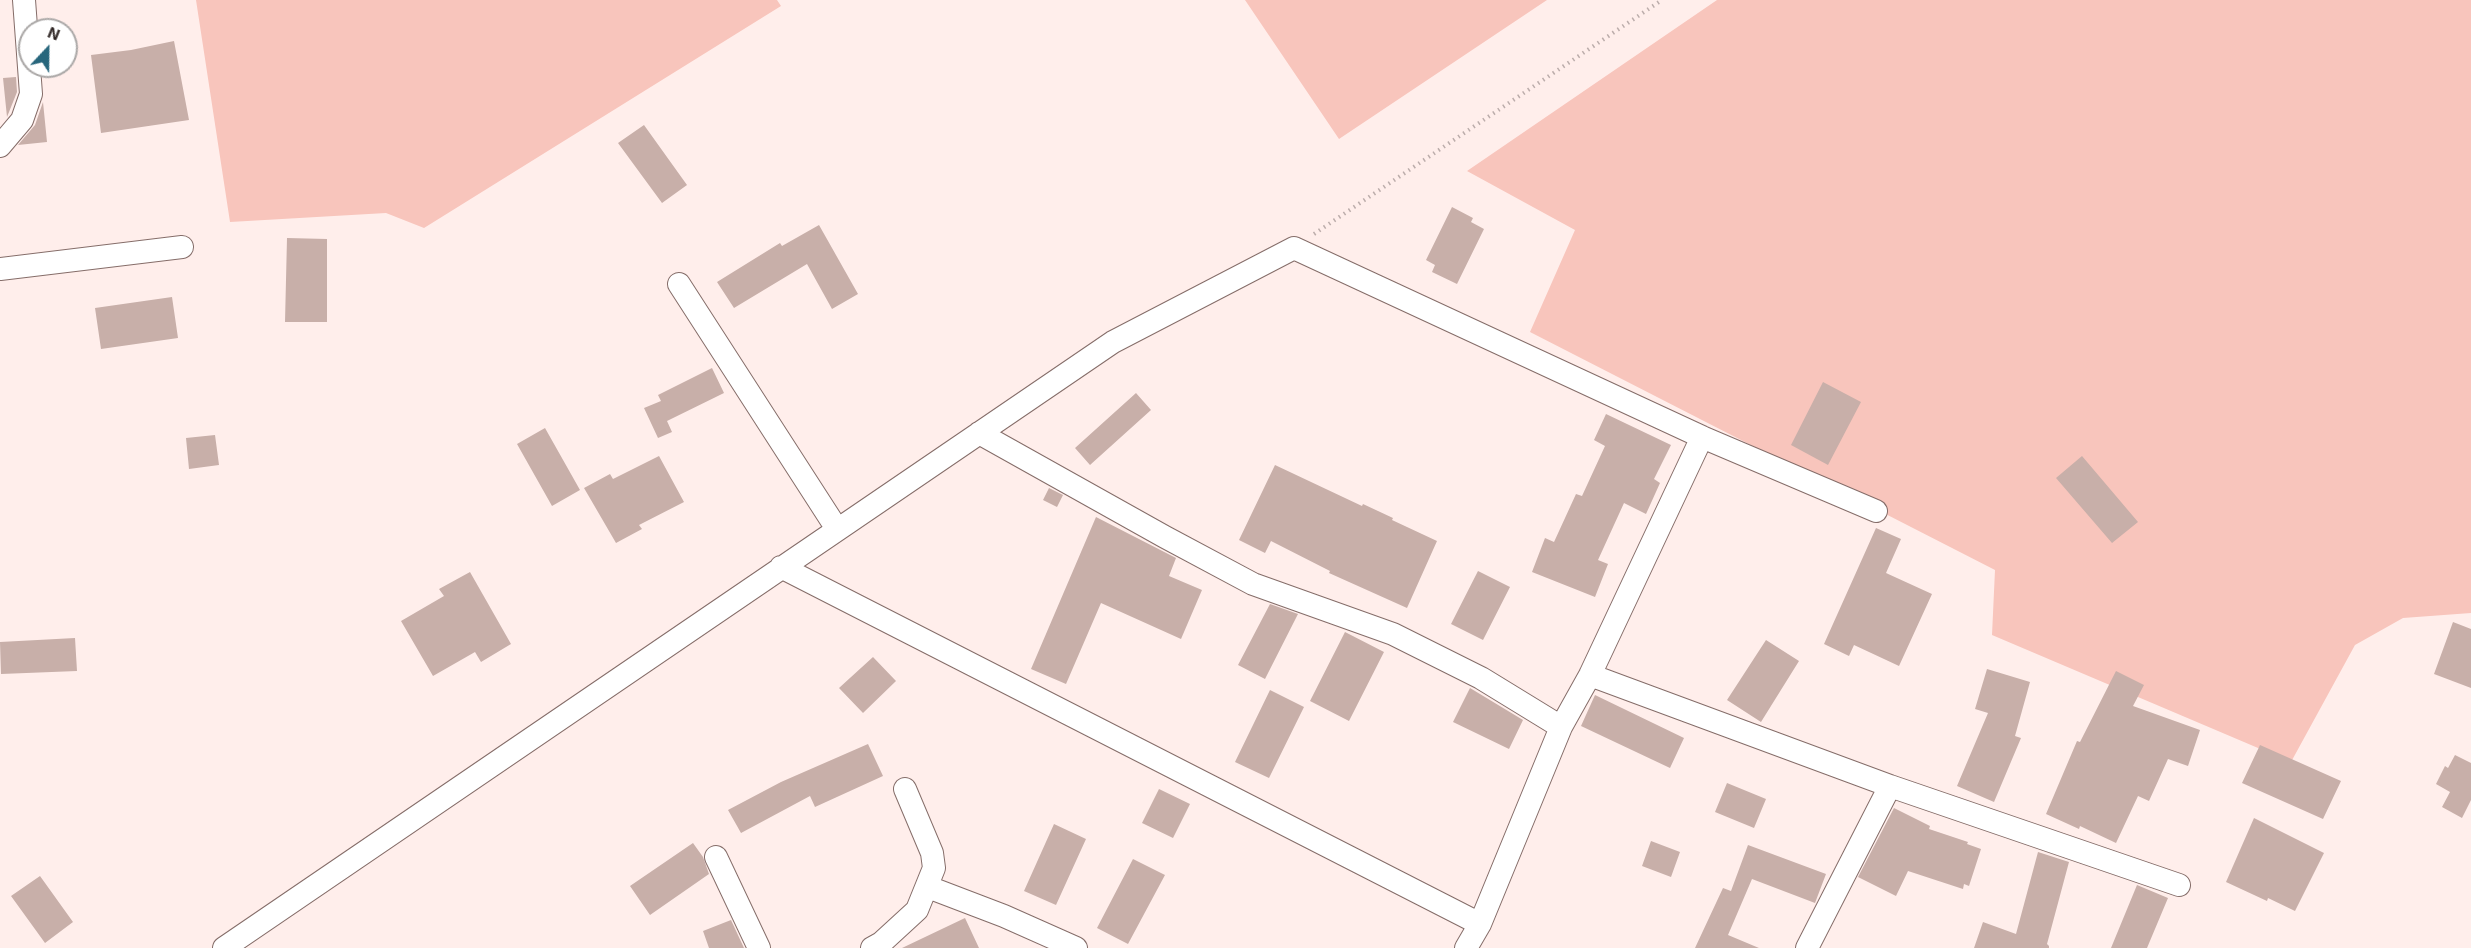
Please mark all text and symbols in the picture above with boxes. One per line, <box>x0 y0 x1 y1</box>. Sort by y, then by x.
north arrow <box>18 18 78 78</box>
text: N <box>45 22 63 44</box>

